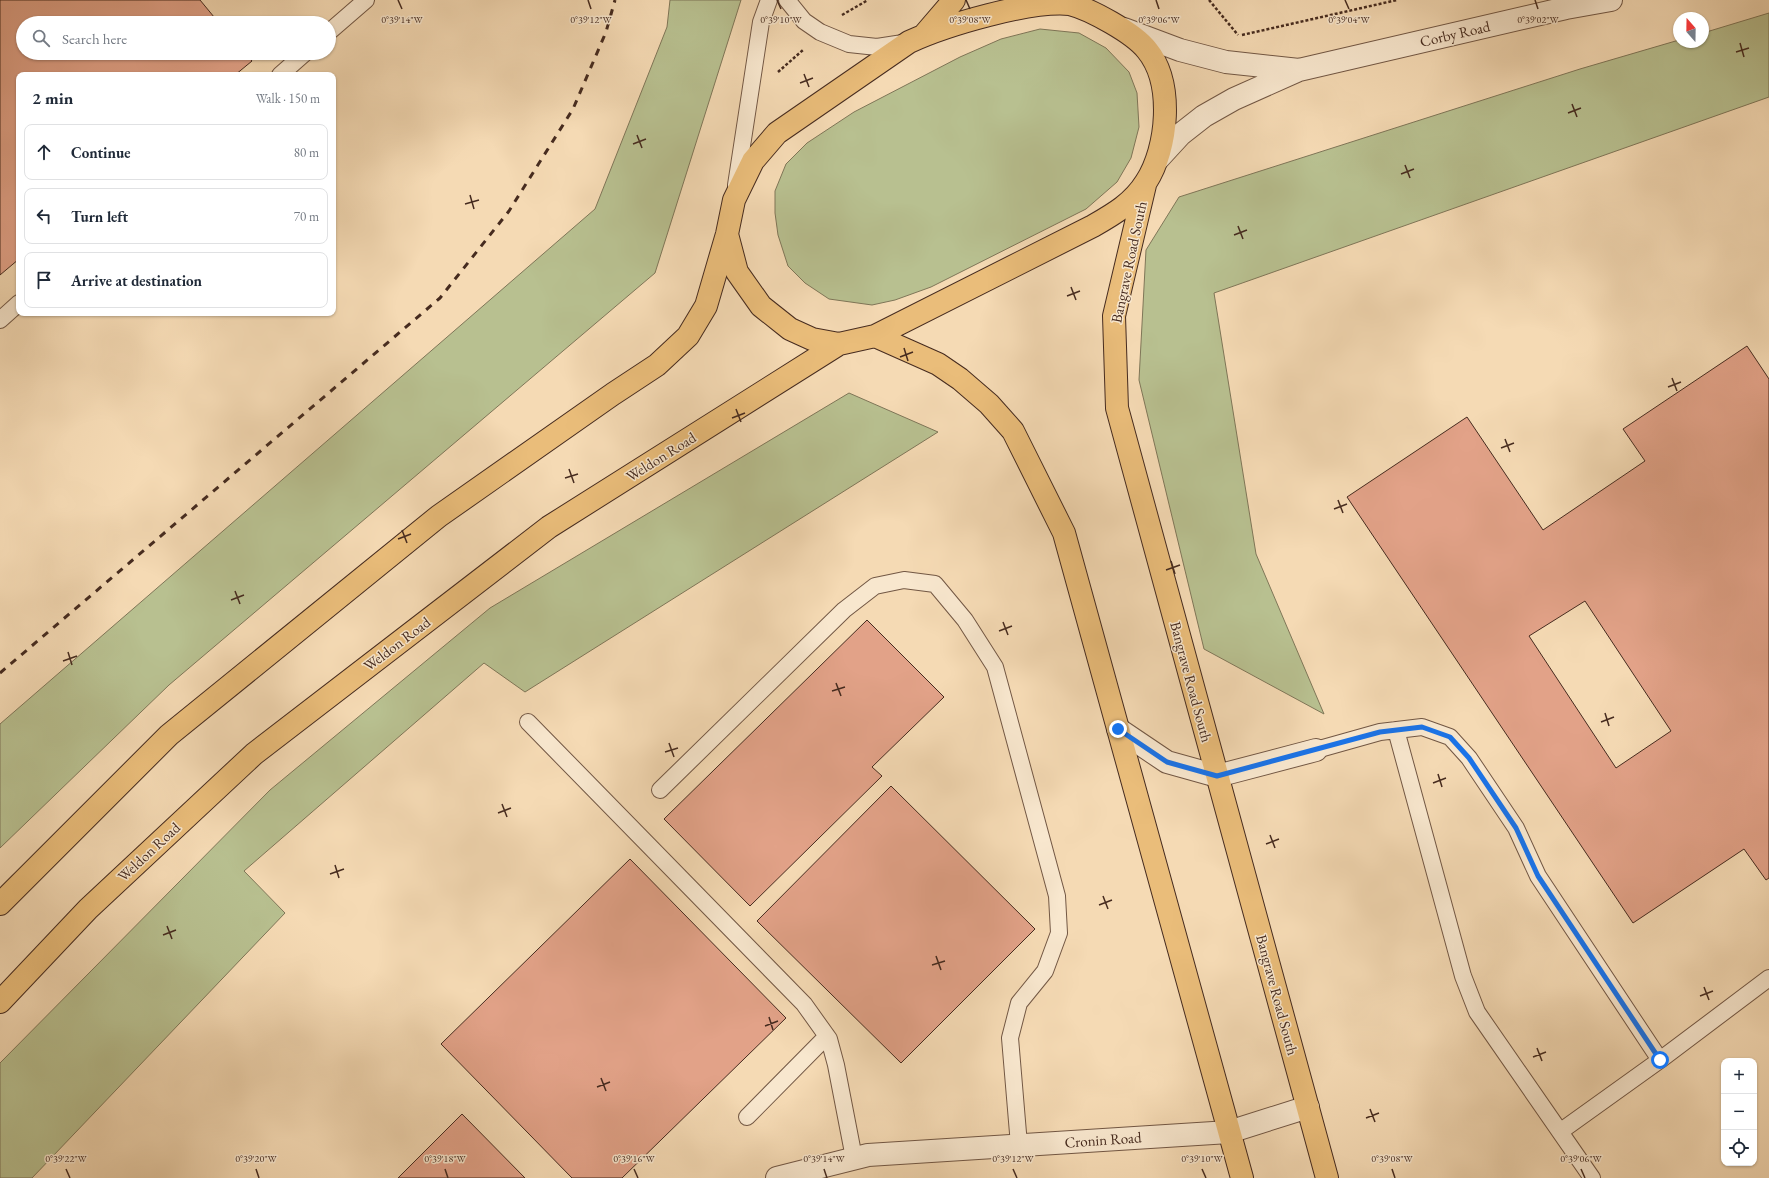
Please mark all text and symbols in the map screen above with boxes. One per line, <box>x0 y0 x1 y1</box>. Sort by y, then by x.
north arrow <box>1673 12 1709 48</box>
text: 0°39'14"W <box>381 13 424 26</box>
text: 0°39'12"W <box>570 13 613 26</box>
text: 0°39'10"W <box>760 13 803 26</box>
text: 0°39'08"W <box>949 13 992 26</box>
text: 0°39'06"W <box>1138 13 1181 26</box>
text: 0°39'04"W <box>1328 13 1371 26</box>
text: 0°39'02"W <box>1517 13 1560 26</box>
search box <box>16 16 336 60</box>
street label: Corby Road <box>1418 16 1492 51</box>
icon: search <box>30 27 52 49</box>
text: Search here <box>62 29 127 48</box>
text: 2 min <box>32 87 73 109</box>
text: Walk · 150 m <box>256 90 320 107</box>
icon: ahead <box>33 141 55 163</box>
text: Continue <box>71 143 131 162</box>
text: 80 m <box>294 144 319 161</box>
street label: Bangrave Road South <box>1106 199 1151 325</box>
icon: left <box>33 205 55 227</box>
text: Turn left <box>71 207 128 226</box>
text: 70 m <box>294 208 319 225</box>
icon: arrive <box>33 269 55 291</box>
text: Arrive at destination <box>71 271 202 290</box>
street label: Weldon Road <box>622 427 700 486</box>
street label: Weldon Road <box>359 612 434 675</box>
street label: Bangrave Road South <box>1166 619 1217 745</box>
route end <box>1109 720 1127 738</box>
street label: Weldon Road <box>113 817 184 886</box>
street label: Bangrave Road South <box>1252 932 1303 1058</box>
route start <box>1651 1051 1669 1069</box>
map controls <box>1721 1058 1757 1166</box>
button: + <box>1721 1058 1757 1094</box>
button: − <box>1721 1094 1757 1130</box>
street label: Cronin Road <box>1064 1127 1142 1152</box>
button: locate <box>1721 1130 1757 1166</box>
text: 0°39'22"W <box>45 1152 88 1165</box>
text: 0°39'20"W <box>235 1152 278 1165</box>
text: 0°39'18"W <box>424 1152 467 1165</box>
text: 0°39'16"W <box>613 1152 656 1165</box>
text: 0°39'14"W <box>803 1152 846 1165</box>
text: 0°39'12"W <box>992 1152 1035 1165</box>
text: 0°39'10"W <box>1181 1152 1224 1165</box>
text: 0°39'08"W <box>1371 1152 1414 1165</box>
text: 0°39'06"W <box>1560 1152 1603 1165</box>

